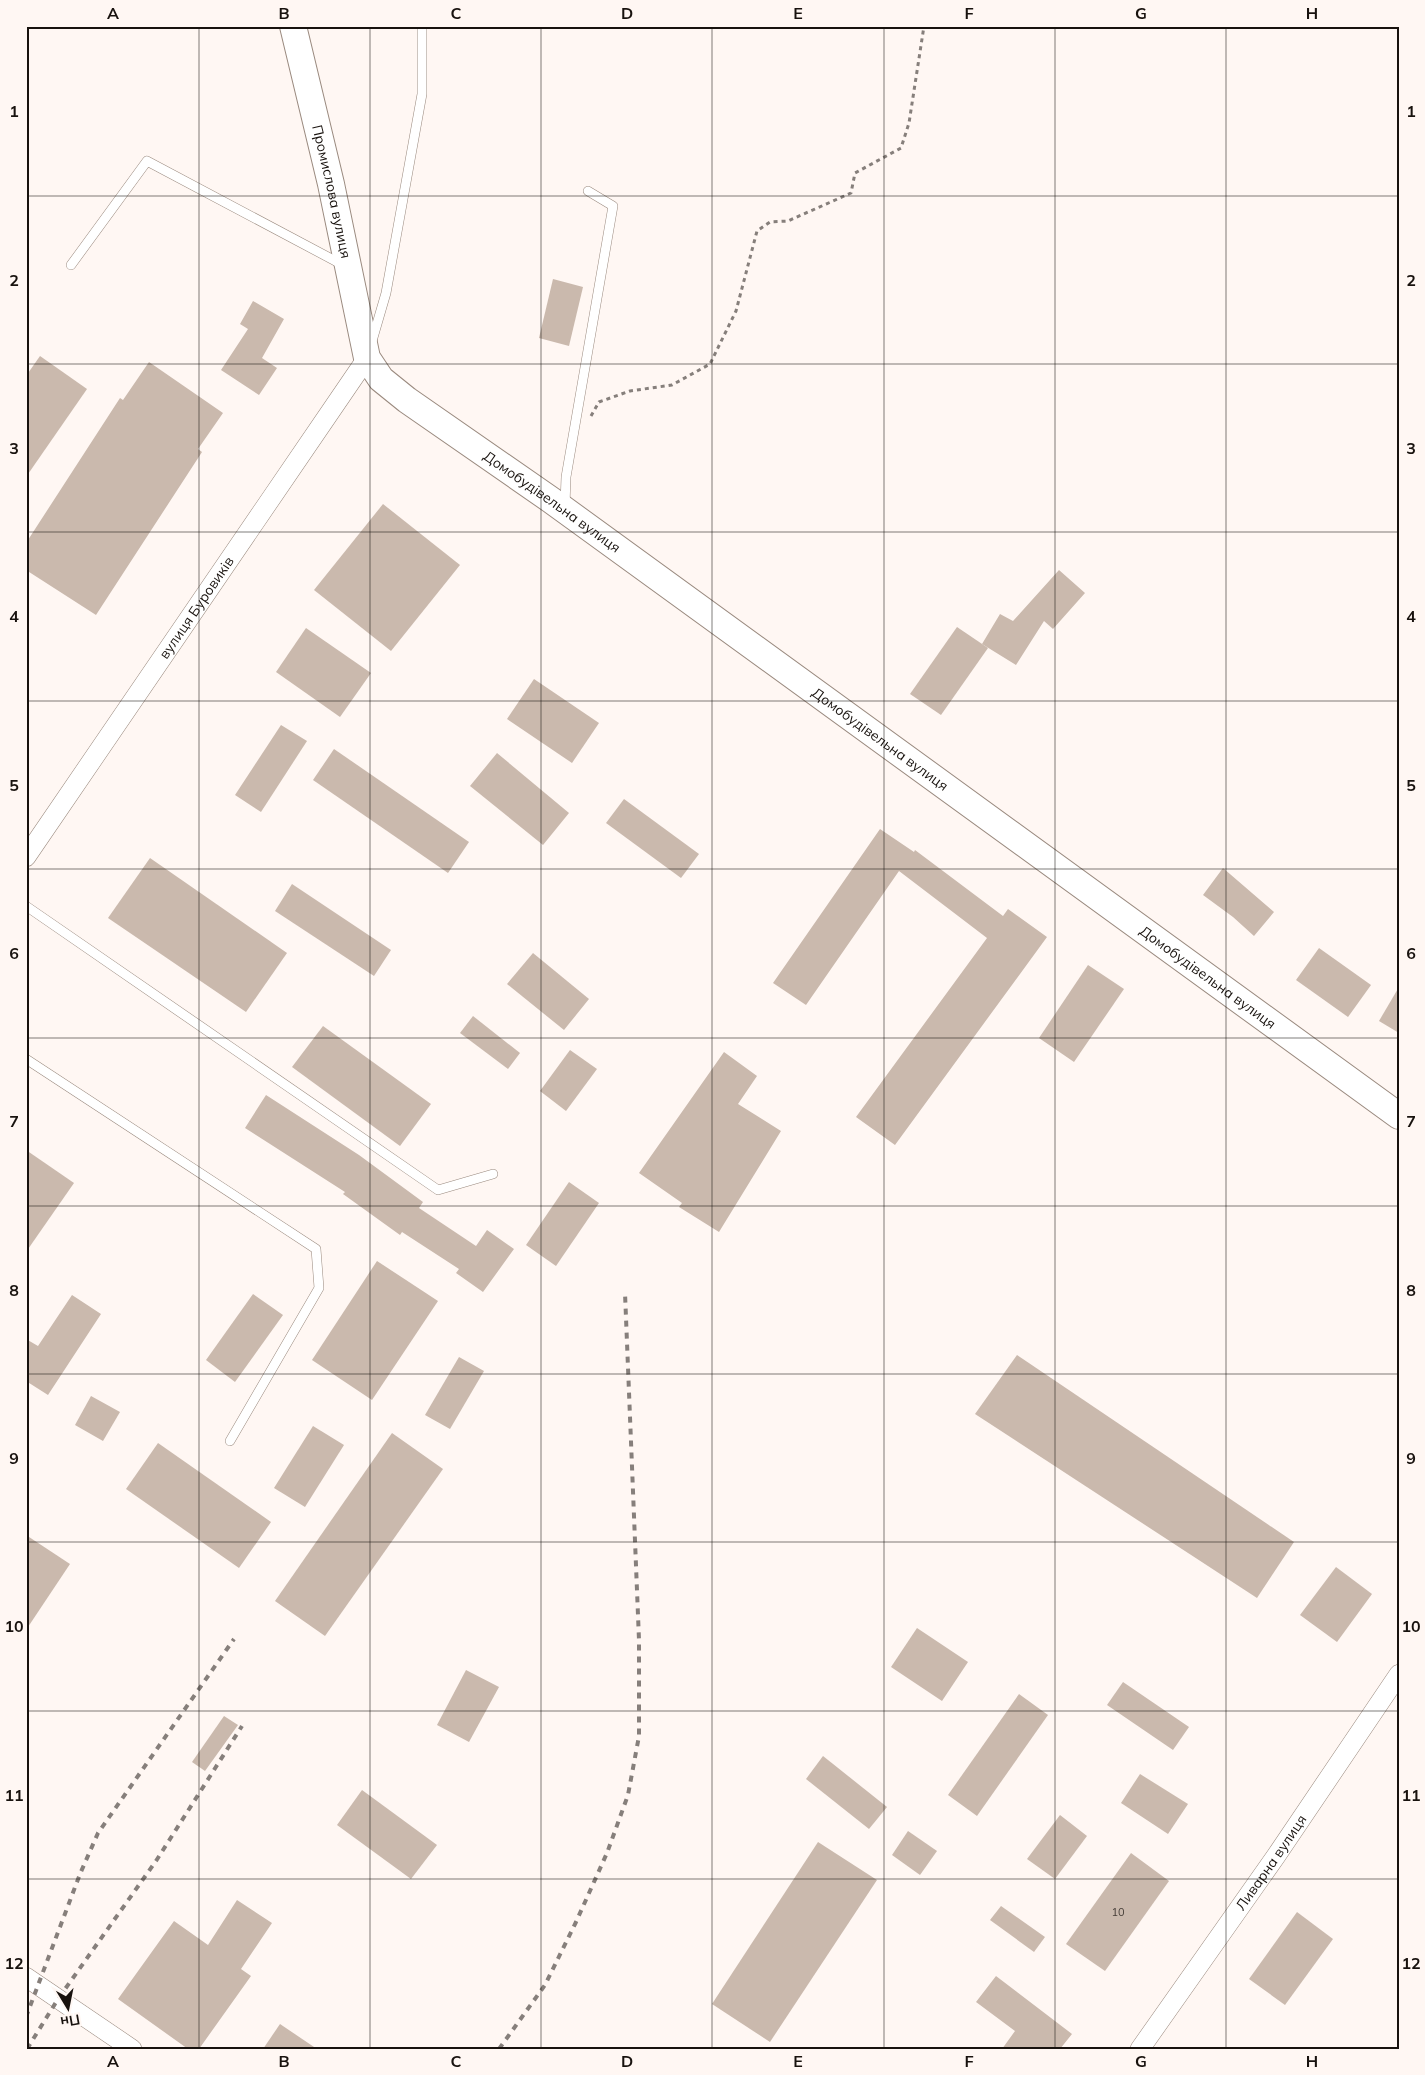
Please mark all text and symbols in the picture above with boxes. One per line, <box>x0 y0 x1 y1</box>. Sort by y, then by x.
text: A <box>107 3 119 23</box>
text: B <box>278 3 290 23</box>
text: C <box>451 3 462 23</box>
text: D <box>621 3 633 23</box>
text: E <box>793 3 803 23</box>
text: F <box>964 3 974 23</box>
text: G <box>1135 3 1147 23</box>
text: H <box>1306 3 1318 23</box>
text: 1 <box>9 101 19 121</box>
text: 1 <box>1406 101 1416 121</box>
street label: Промислова вулиця <box>308 123 355 260</box>
text: 2 <box>9 270 19 290</box>
text: 2 <box>1406 270 1416 290</box>
text: 3 <box>9 438 19 458</box>
text: 3 <box>1406 438 1416 458</box>
street label: Домобудівельна вулиця <box>480 447 624 557</box>
street label: вулиця Буровиків <box>155 553 238 662</box>
text: 4 <box>9 606 19 626</box>
text: 4 <box>1406 606 1416 626</box>
street label: Домобудівельна вулиця <box>808 684 952 795</box>
text: 5 <box>9 775 19 795</box>
text: 5 <box>1406 775 1416 795</box>
street label: Домобудівельна вулиця <box>1136 922 1280 1033</box>
text: 6 <box>9 943 19 963</box>
text: 6 <box>1406 943 1416 963</box>
text: 7 <box>9 1111 19 1131</box>
text: 7 <box>1406 1111 1416 1131</box>
text: 8 <box>9 1280 19 1300</box>
text: 8 <box>1406 1280 1416 1300</box>
text: 9 <box>9 1448 19 1468</box>
text: 9 <box>1406 1448 1416 1468</box>
text: 10 <box>4 1616 24 1636</box>
text: 10 <box>1401 1616 1421 1636</box>
text: 11 <box>4 1785 24 1805</box>
text: 11 <box>1401 1785 1421 1805</box>
street label: Ливарна вулиця <box>1232 1811 1310 1914</box>
house number: 10 <box>1111 1905 1125 1919</box>
text: 12 <box>4 1953 24 1973</box>
text: 12 <box>1401 1953 1421 1973</box>
north arrow <box>42 1982 92 2032</box>
text: Пн <box>59 2010 81 2031</box>
text: A <box>107 2051 119 2071</box>
text: B <box>278 2051 290 2071</box>
text: C <box>451 2051 462 2071</box>
text: D <box>621 2051 633 2071</box>
text: E <box>793 2051 803 2071</box>
text: F <box>964 2051 974 2071</box>
text: G <box>1135 2051 1147 2071</box>
text: H <box>1306 2051 1318 2071</box>

